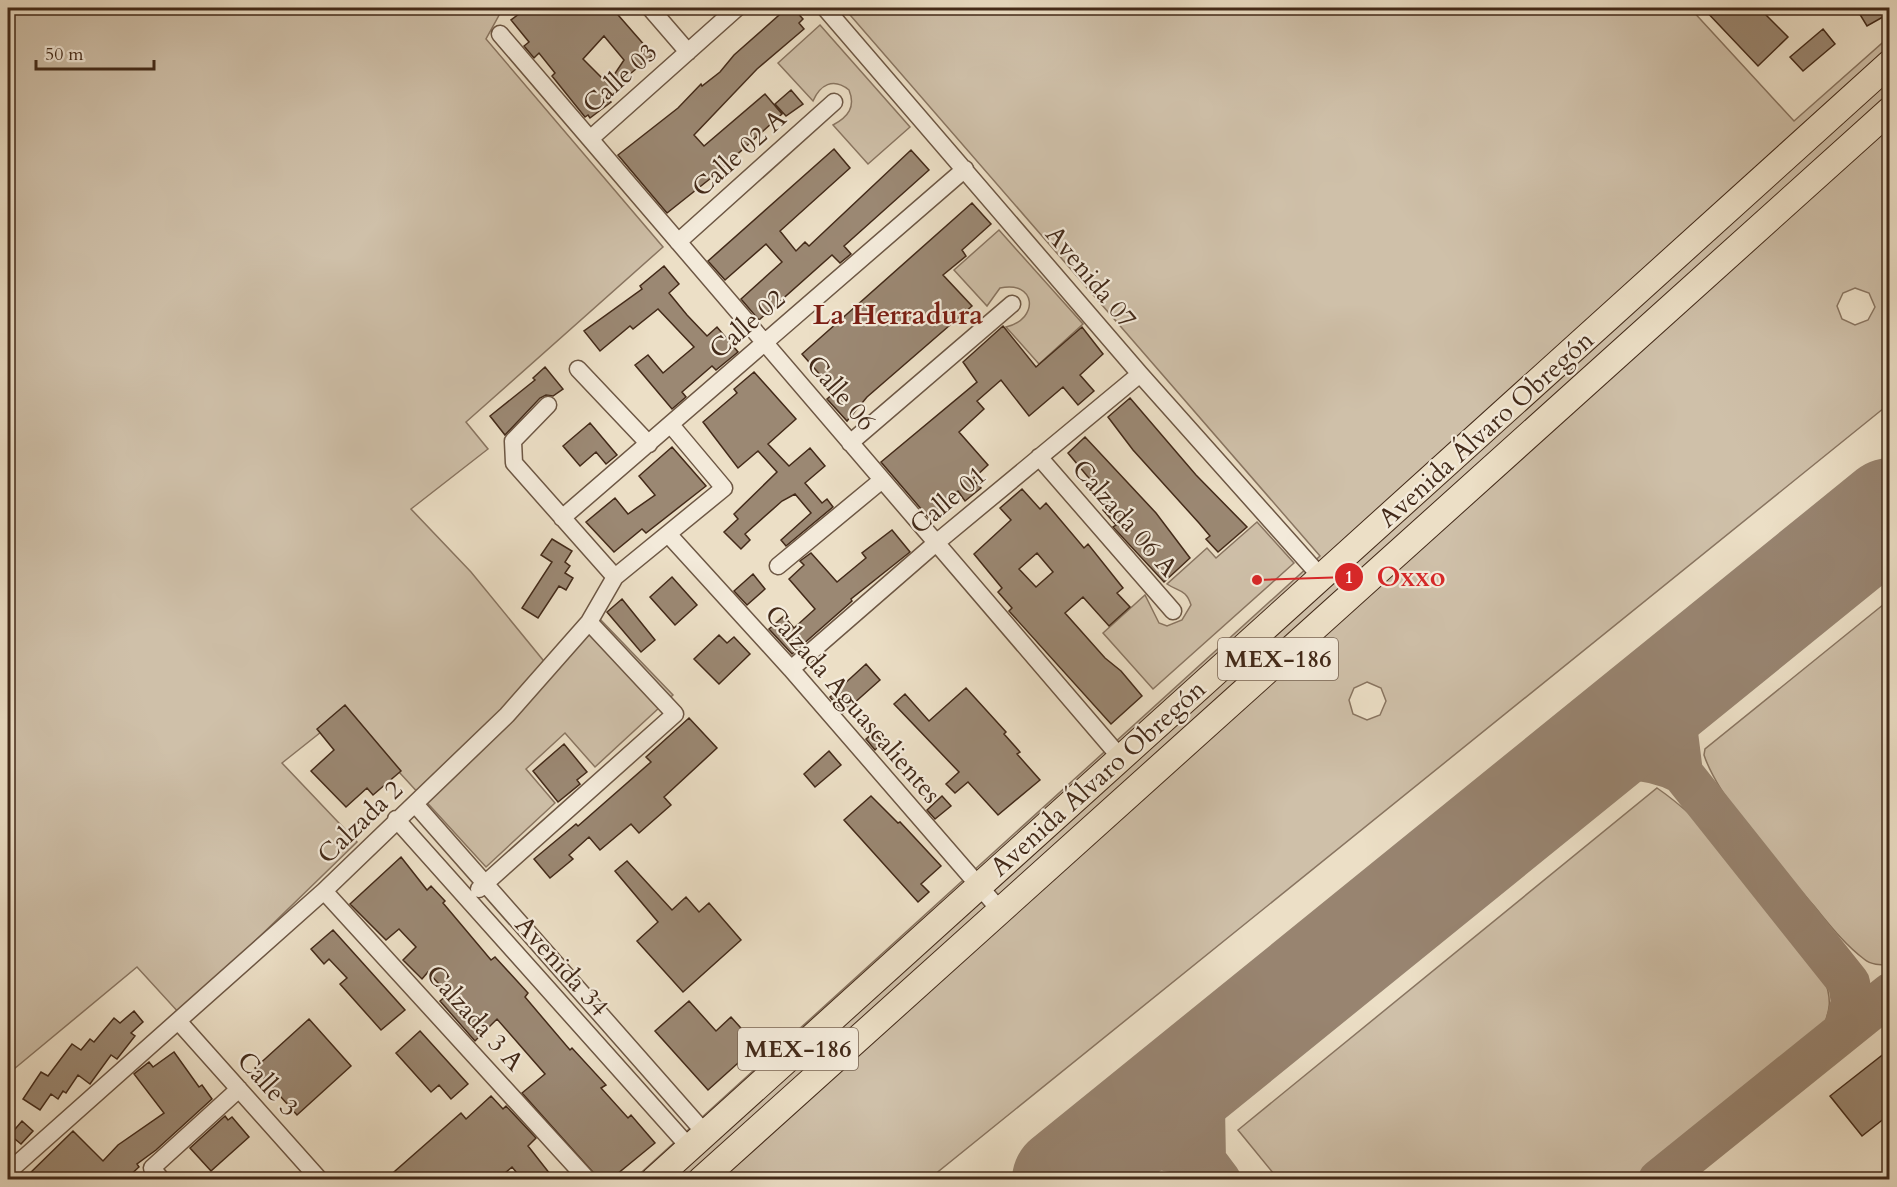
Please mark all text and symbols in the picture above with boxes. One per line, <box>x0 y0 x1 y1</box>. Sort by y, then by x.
scale bar <box>36 33 154 71</box>
street label: Calle 03 <box>575 35 665 121</box>
text: 50 m <box>45 42 84 67</box>
street label: Calle 02 A <box>684 101 794 205</box>
street label: Avenida 07 <box>1038 218 1144 336</box>
street label: Calle 02 <box>702 281 792 367</box>
district label: La Herradura <box>813 296 983 334</box>
street label: Avenida Álvaro Obregón <box>1371 323 1601 535</box>
street label: Calle 06 <box>798 348 884 438</box>
street label: Calzada 06 A <box>1064 452 1186 584</box>
street label: Calle 01 <box>902 458 994 542</box>
callout: Oxxo <box>1334 554 1457 599</box>
text: Oxxo <box>1376 559 1446 596</box>
text: 1 <box>1344 565 1354 590</box>
street label: Calzada Aguascalientes <box>757 597 949 811</box>
road number: MEX-186 <box>1218 638 1338 680</box>
street label: Avenida Álvaro Obregón <box>983 672 1213 884</box>
street label: Calzada 2 <box>310 773 410 871</box>
street label: Avenida 34 <box>507 908 617 1024</box>
street label: Calzada 3 A <box>418 957 532 1079</box>
road number: MEX-186 <box>738 1028 858 1070</box>
street label: Calle 3 <box>229 1044 307 1124</box>

